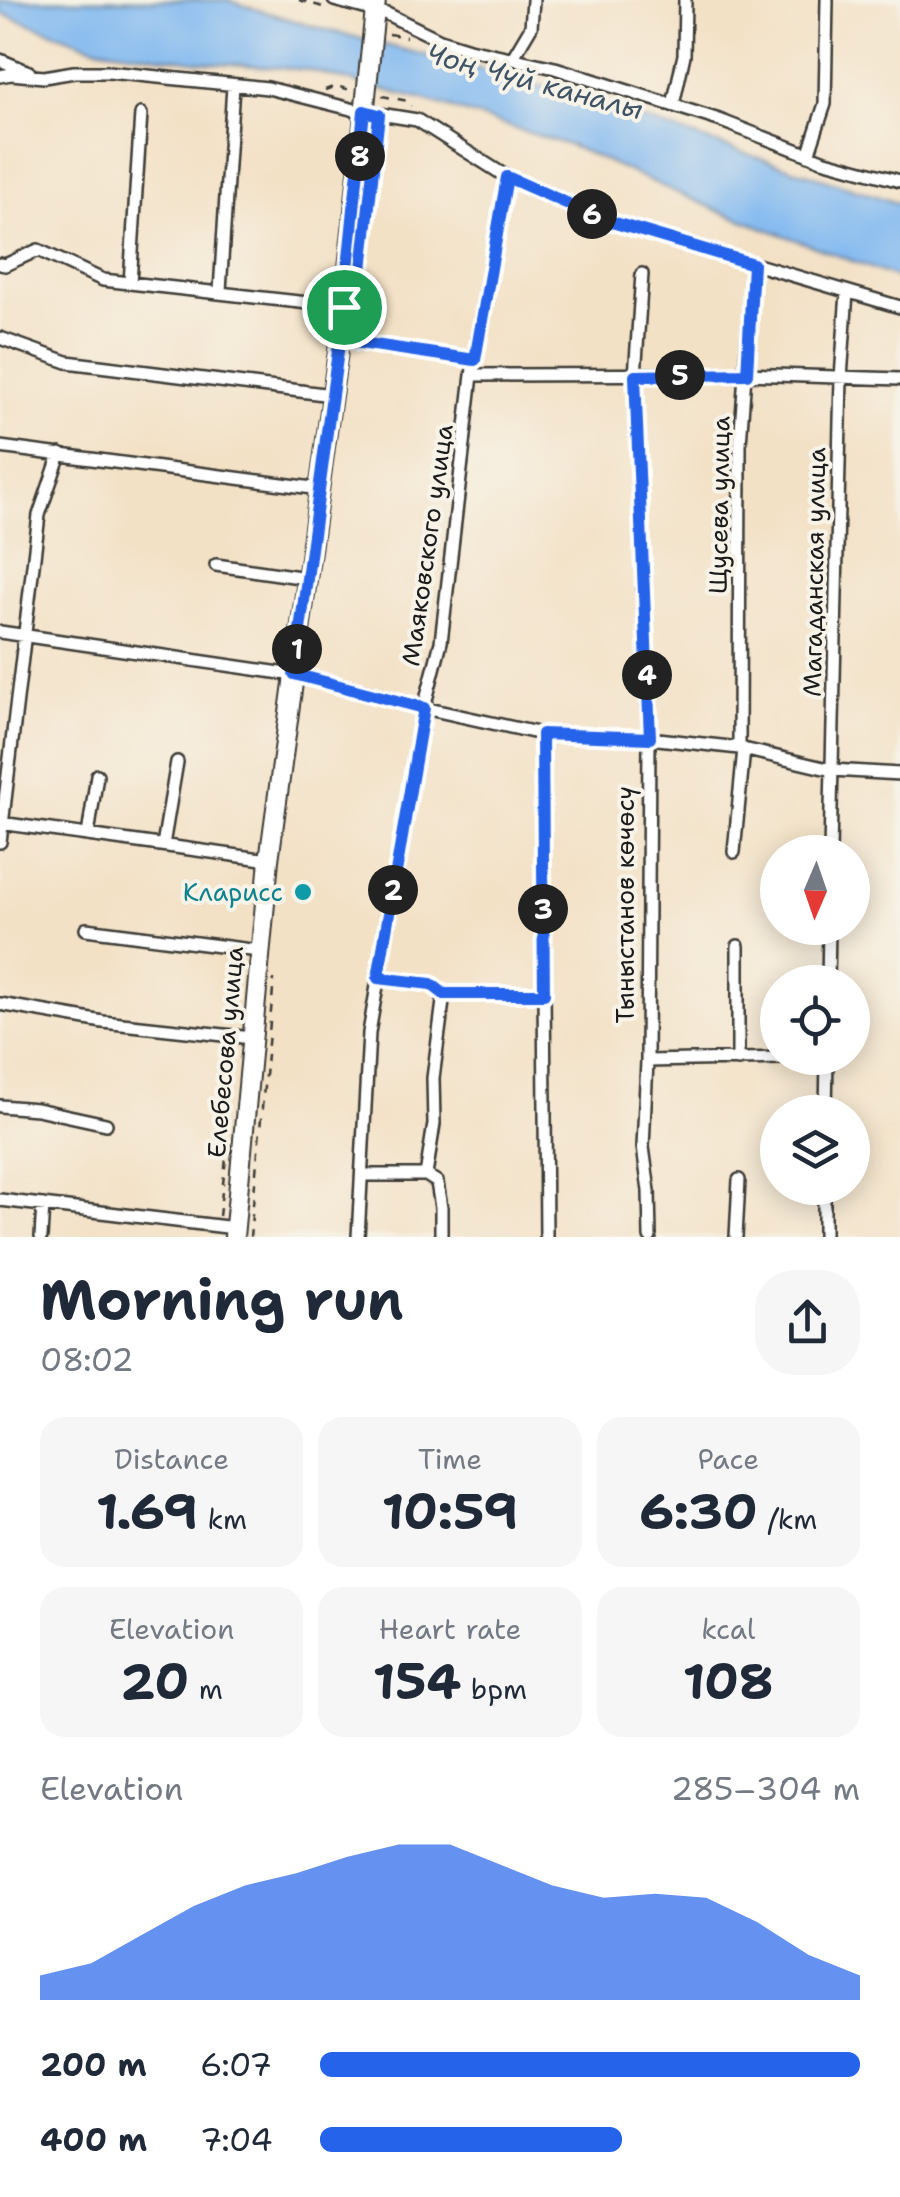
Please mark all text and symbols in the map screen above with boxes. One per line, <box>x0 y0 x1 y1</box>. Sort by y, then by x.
water label: Чоң Чүй каналы <box>423 34 647 128</box>
pin: 8 <box>335 131 385 181</box>
text: 8 <box>350 137 370 175</box>
pin: 6 <box>567 189 617 239</box>
text: 6 <box>582 195 602 233</box>
pin <box>302 265 387 350</box>
icon: arrive <box>317 280 372 335</box>
pin: 5 <box>655 350 705 400</box>
text: 5 <box>671 356 689 394</box>
street label: Щусева улица <box>700 415 738 594</box>
street label: Маяковского улица <box>393 422 461 668</box>
street label: Магаданская улица <box>795 446 833 697</box>
pin: 1 <box>272 624 322 674</box>
text: 1 <box>291 630 303 668</box>
pin: 4 <box>622 650 672 700</box>
text: 4 <box>637 656 657 694</box>
street label: Тыныстанов көчөсү <box>608 787 642 1023</box>
north arrow <box>760 835 870 945</box>
map controls <box>760 835 870 1205</box>
pin: 2 <box>368 865 418 915</box>
text: 2 <box>383 871 403 909</box>
place label: Кларисс <box>183 875 283 909</box>
marker: Кларисс <box>292 881 314 903</box>
pin: 3 <box>518 884 568 934</box>
text: 3 <box>533 890 553 928</box>
street label: Елебесова улица <box>199 944 251 1159</box>
button: locate <box>760 965 870 1075</box>
button: layers <box>760 1095 870 1205</box>
text: Morning run <box>40 1263 404 1337</box>
button: share <box>755 1270 860 1375</box>
text: 08:02 <box>40 1338 134 1381</box>
text: Distance <box>114 1440 229 1478</box>
text: Time <box>418 1440 482 1478</box>
text: Pace <box>698 1440 759 1478</box>
text: 1.69 <box>96 1478 198 1545</box>
text: 10:59 <box>382 1478 518 1545</box>
text: 6:30 <box>639 1478 758 1545</box>
text: km <box>198 1500 247 1538</box>
text: /km <box>758 1500 817 1538</box>
text: Elevation <box>109 1610 234 1648</box>
text: Heart rate <box>379 1610 521 1648</box>
text: kcal <box>701 1610 756 1648</box>
text: 20 <box>120 1648 189 1715</box>
text: 154 <box>373 1648 461 1715</box>
text: 108 <box>683 1648 774 1715</box>
text: m <box>189 1670 223 1708</box>
text: bpm <box>461 1670 527 1708</box>
text: Elevation <box>40 1767 183 1810</box>
text: 285–304 m <box>671 1767 860 1810</box>
text: 200 m <box>40 2043 147 2086</box>
text: 6:07 <box>200 2043 272 2086</box>
text: 400 m <box>40 2118 147 2161</box>
text: 7:04 <box>200 2118 273 2161</box>

